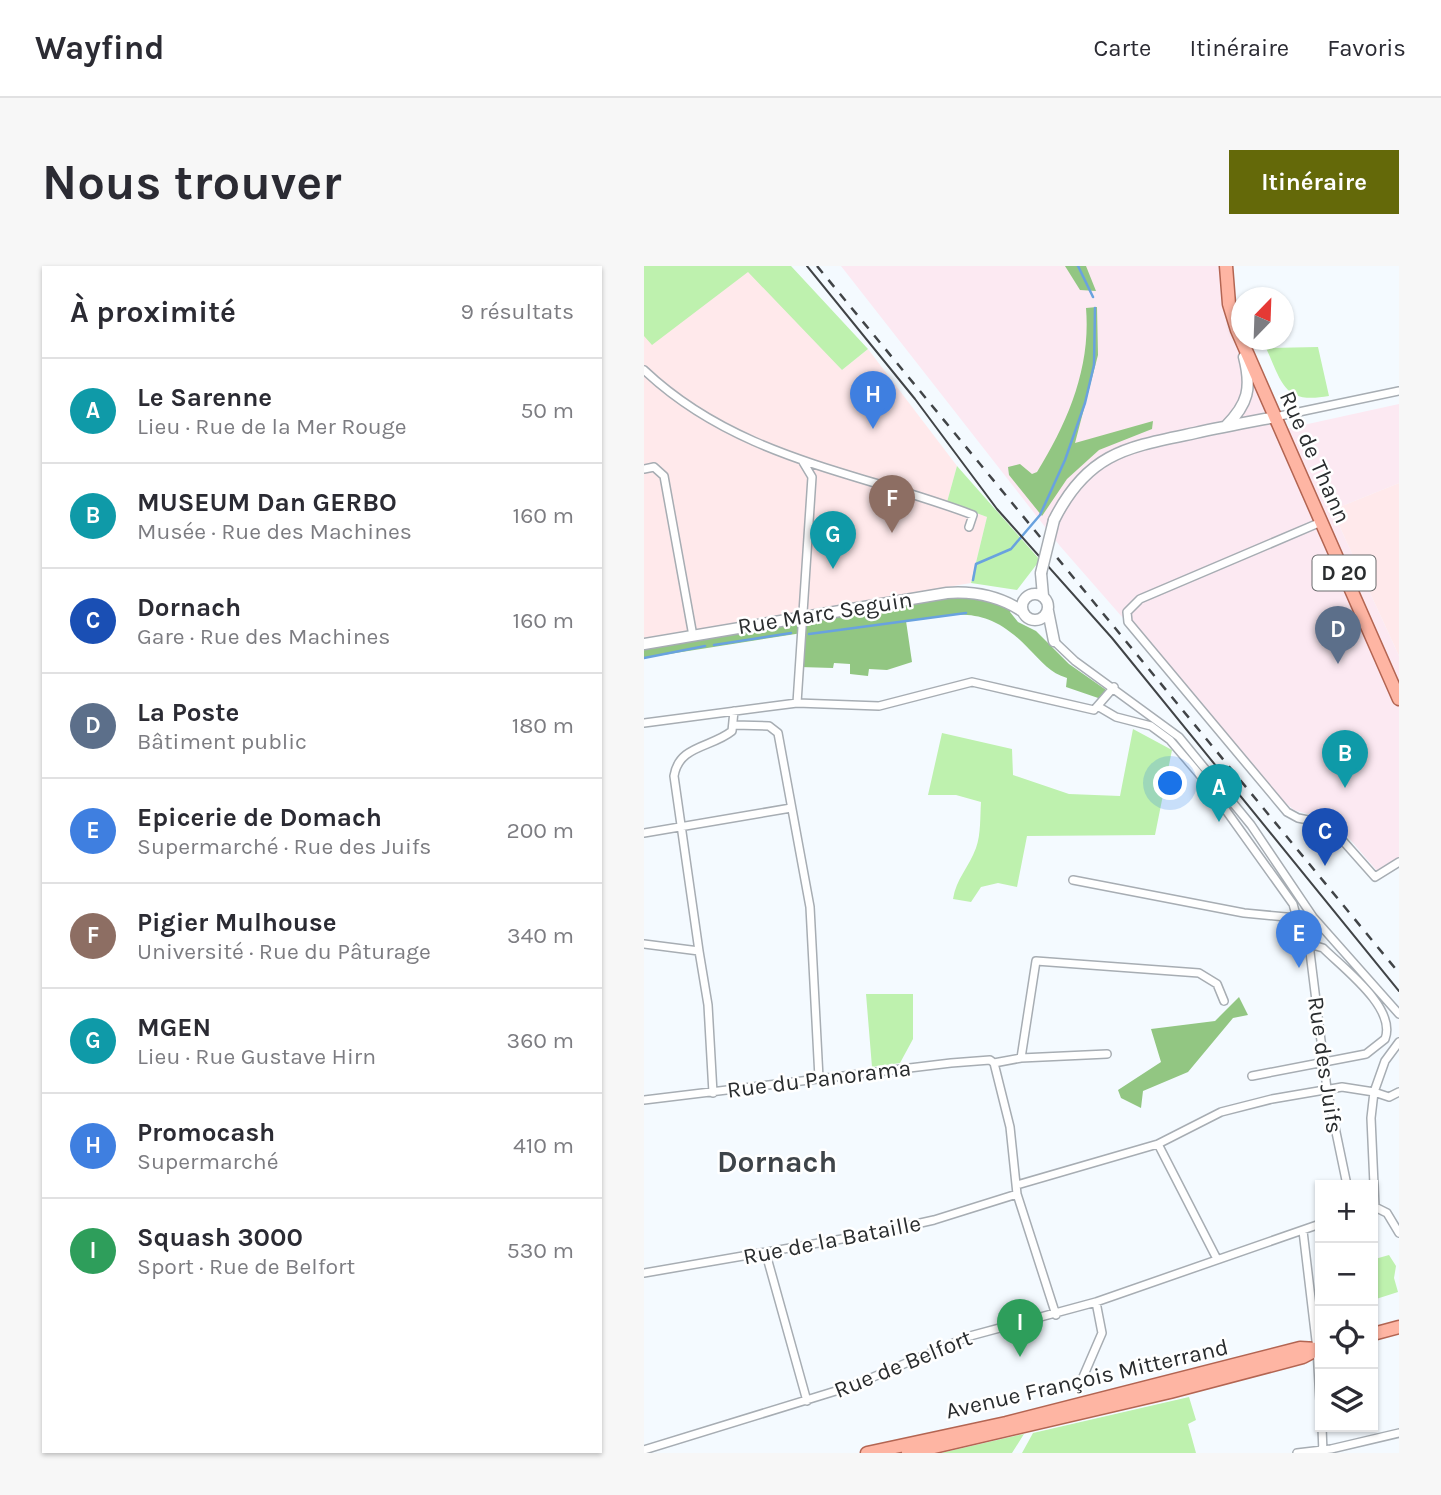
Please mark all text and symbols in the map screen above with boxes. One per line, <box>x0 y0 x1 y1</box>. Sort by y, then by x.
text: Wayfind <box>35 29 165 67</box>
text: Carte <box>1093 34 1151 62</box>
text: Itinéraire <box>1189 34 1289 62</box>
text: Favoris <box>1327 34 1406 62</box>
button: Itinéraire <box>1229 150 1399 214</box>
text: Nous trouver <box>42 154 342 211</box>
north arrow <box>1231 287 1294 350</box>
text: À proximité <box>70 294 236 330</box>
text: 9 résultats <box>461 298 574 325</box>
pin: H <box>850 371 896 429</box>
text: Le Sarenne <box>137 382 272 413</box>
street label: Rue de Thann <box>1274 387 1356 527</box>
text: A <box>86 397 100 424</box>
text: 50 m <box>520 397 574 424</box>
text: Lieu · Rue de la Mer Rouge <box>137 413 407 440</box>
pin: F <box>869 475 915 533</box>
text: MUSEUM Dan GERBO <box>137 487 397 518</box>
text: B <box>86 502 100 529</box>
text: 160 m <box>513 502 574 529</box>
pin: G <box>810 511 856 569</box>
text: Musée · Rue des Machines <box>137 518 412 545</box>
road number: D 20 <box>1312 556 1376 590</box>
street label: Rue Marc Seguin <box>736 586 914 640</box>
text: Dornach <box>137 592 241 623</box>
pin: D <box>1315 606 1361 664</box>
text: C <box>86 607 100 634</box>
text: 160 m <box>513 607 574 634</box>
text: Gare · Rue des Machines <box>137 623 390 650</box>
text: La Poste <box>137 697 239 728</box>
text: D <box>85 712 101 739</box>
text: 180 m <box>512 712 574 739</box>
text: Bâtiment public <box>137 728 307 755</box>
pin: B <box>1322 730 1368 788</box>
pin: A <box>1196 764 1242 822</box>
your location <box>1153 766 1187 800</box>
text: Epicerie de Domach <box>137 802 382 833</box>
pin: C <box>1302 808 1348 866</box>
text: E <box>86 817 100 844</box>
text: 200 m <box>506 817 574 844</box>
text: Supermarché · Rue des Juifs <box>137 833 431 860</box>
text: Pigier Mulhouse <box>137 907 337 938</box>
pin: E <box>1276 910 1322 968</box>
text: F <box>87 922 99 949</box>
text: 340 m <box>507 922 574 949</box>
text: Université · Rue du Pâturage <box>137 938 431 965</box>
street label: Rue des Juifs <box>1302 995 1348 1135</box>
text: MGEN <box>137 1012 211 1043</box>
text: G <box>85 1027 101 1054</box>
text: 360 m <box>507 1027 574 1054</box>
text: Lieu · Rue Gustave Hirn <box>137 1043 376 1070</box>
street label: Rue du Panorama <box>725 1054 913 1104</box>
text: Promocash <box>137 1117 275 1148</box>
text: H <box>85 1132 101 1159</box>
text: 410 m <box>513 1132 574 1159</box>
district label: Dornach <box>717 1144 837 1180</box>
text: Supermarché <box>137 1148 278 1175</box>
map controls <box>1315 1180 1378 1432</box>
button: + <box>1315 1180 1378 1243</box>
street label: Rue de la Bataille <box>741 1210 923 1270</box>
text: Squash 3000 <box>137 1222 303 1253</box>
text: I <box>89 1237 97 1264</box>
text: 530 m <box>507 1237 574 1264</box>
button: − <box>1315 1243 1378 1306</box>
text: Sport · Rue de Belfort <box>137 1253 355 1280</box>
pin: I <box>997 1299 1043 1357</box>
button: locate <box>1315 1306 1378 1369</box>
street label: Rue de Belfort <box>830 1324 976 1404</box>
street label: Avenue François Mitterrand <box>943 1333 1231 1425</box>
button: layers <box>1315 1369 1378 1432</box>

